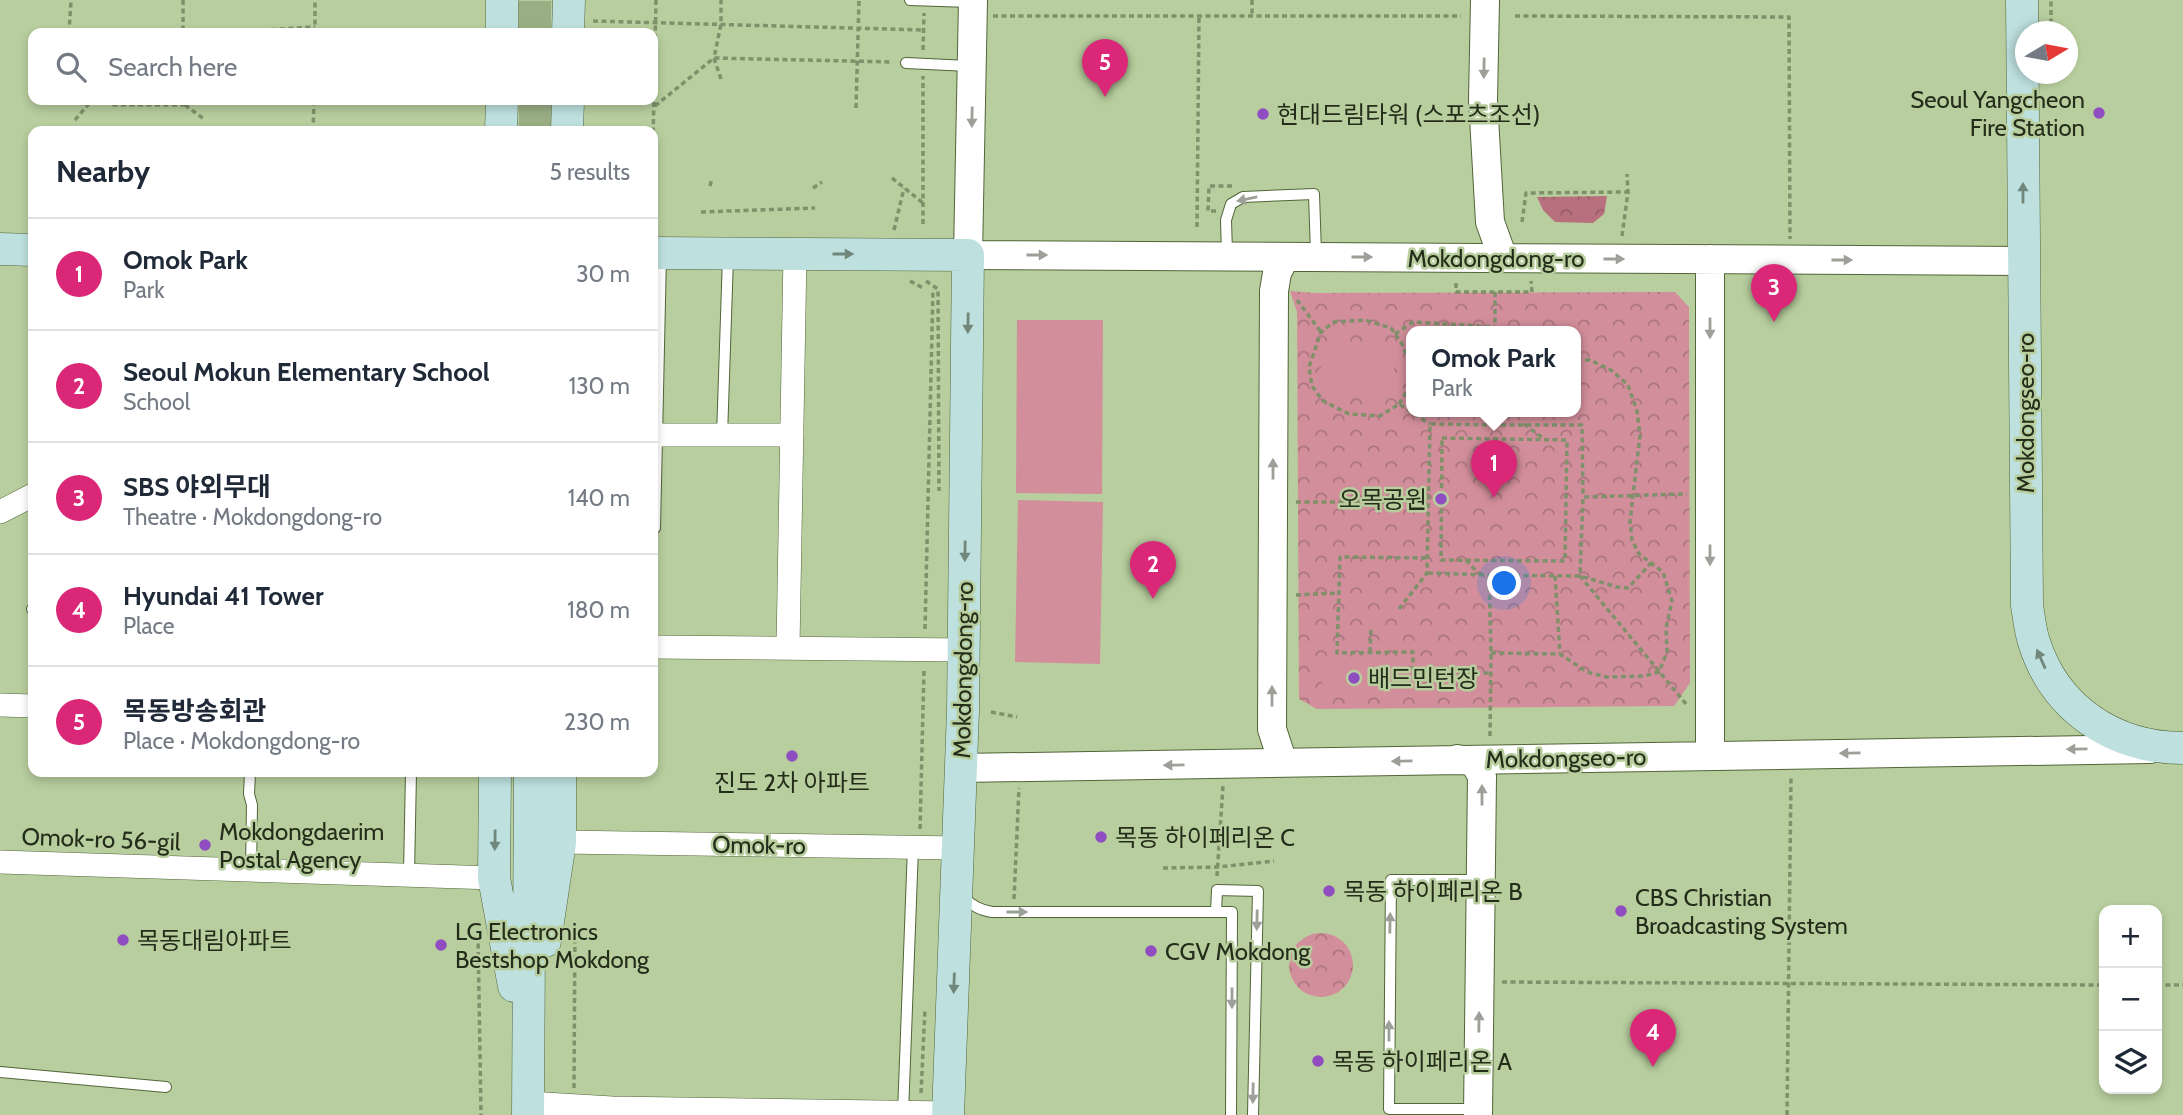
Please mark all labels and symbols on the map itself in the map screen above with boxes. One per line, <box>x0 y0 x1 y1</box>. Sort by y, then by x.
north arrow <box>2015 21 2078 84</box>
pin: 5 <box>1082 39 1128 97</box>
one-way arrow <box>1478 57 1490 79</box>
place label: Seoul Yangcheon Fire Station <box>1910 85 2085 142</box>
place label: 현대드림타워 (스포츠조선) <box>1277 100 1540 129</box>
marker: Seoul Yangcheon Fire Station <box>2091 105 2107 121</box>
one-way arrow <box>966 106 977 128</box>
marker: 현대드림타워 (스포츠조선) <box>1255 106 1271 122</box>
one-way arrow <box>2017 182 2029 204</box>
one-way arrow <box>1235 193 1257 204</box>
street label: Mokdongdong-ro <box>1407 244 1585 273</box>
one-way arrow <box>833 248 855 260</box>
one-way arrow <box>1026 249 1048 261</box>
one-way arrow <box>1351 251 1373 263</box>
one-way arrow <box>1603 253 1625 265</box>
one-way arrow <box>1831 254 1853 266</box>
pin: 3 <box>1751 264 1797 322</box>
one-way arrow <box>962 312 974 334</box>
one-way arrow <box>1704 317 1716 339</box>
street label: Mokdongseo-ro <box>2011 333 2040 493</box>
pin: 1 <box>1471 440 1517 498</box>
one-way arrow <box>1267 457 1279 479</box>
place label: 오목공원 <box>1339 485 1427 514</box>
marker: 오목공원 <box>1433 491 1449 507</box>
one-way arrow <box>960 540 971 562</box>
pin: 2 <box>1130 541 1176 599</box>
one-way arrow <box>1704 544 1716 566</box>
your location <box>1487 566 1521 600</box>
street label: Mokdongdong-ro <box>947 581 979 759</box>
one-way arrow <box>2035 648 2046 669</box>
place label: 배드민턴장 <box>1368 664 1478 693</box>
marker: 배드민턴장 <box>1346 670 1362 686</box>
one-way arrow <box>1266 685 1278 707</box>
street label: Mokdongseo-ro <box>1485 742 1647 774</box>
one-way arrow <box>2066 744 2088 755</box>
one-way arrow <box>1839 747 1861 758</box>
marker: 진도 2차 아파트 <box>784 748 800 764</box>
one-way arrow <box>1391 755 1413 766</box>
one-way arrow <box>1163 759 1185 770</box>
place label: 진도 2차 아파트 <box>714 768 870 797</box>
one-way arrow <box>1476 784 1488 806</box>
place label: Mokdongdaerim Postal Agency <box>219 817 384 874</box>
street label: Omok-ro 56-gil <box>21 822 181 856</box>
place label: 목동 하이페리온 C <box>1115 823 1295 852</box>
one-way arrow <box>489 829 501 851</box>
marker: 목동 하이페리온 C <box>1093 829 1109 845</box>
street label: Omok-ro <box>712 830 806 860</box>
marker: Mokdongdaerim Postal Agency <box>197 837 213 853</box>
place label: 목동 하이페리온 B <box>1343 877 1523 906</box>
marker: 목동 하이페리온 B <box>1321 883 1337 899</box>
place label: CBS Christian Broadcasting System <box>1635 883 1848 940</box>
marker: CBS Christian Broadcasting System <box>1613 903 1629 919</box>
one-way arrow <box>1006 906 1028 918</box>
one-way arrow <box>1252 909 1263 931</box>
one-way arrow <box>1384 912 1396 934</box>
place label: LG Electronics Bestshop Mokdong <box>455 917 650 974</box>
place label: 목동대림아파트 <box>137 926 292 955</box>
marker: 목동대림아파트 <box>115 932 131 948</box>
marker: LG Electronics Bestshop Mokdong <box>433 937 449 953</box>
place label: CGV Mokdong <box>1165 937 1311 966</box>
marker: CGV Mokdong <box>1143 943 1159 959</box>
one-way arrow <box>948 973 959 995</box>
one-way arrow <box>1226 987 1238 1009</box>
pin: 4 <box>1630 1009 1676 1067</box>
one-way arrow <box>1473 1011 1485 1033</box>
one-way arrow <box>1383 1020 1395 1042</box>
place label: 목동 하이페리온 A <box>1332 1047 1512 1076</box>
marker: 목동 하이페리온 A <box>1310 1053 1326 1069</box>
one-way arrow <box>1248 1082 1259 1104</box>

